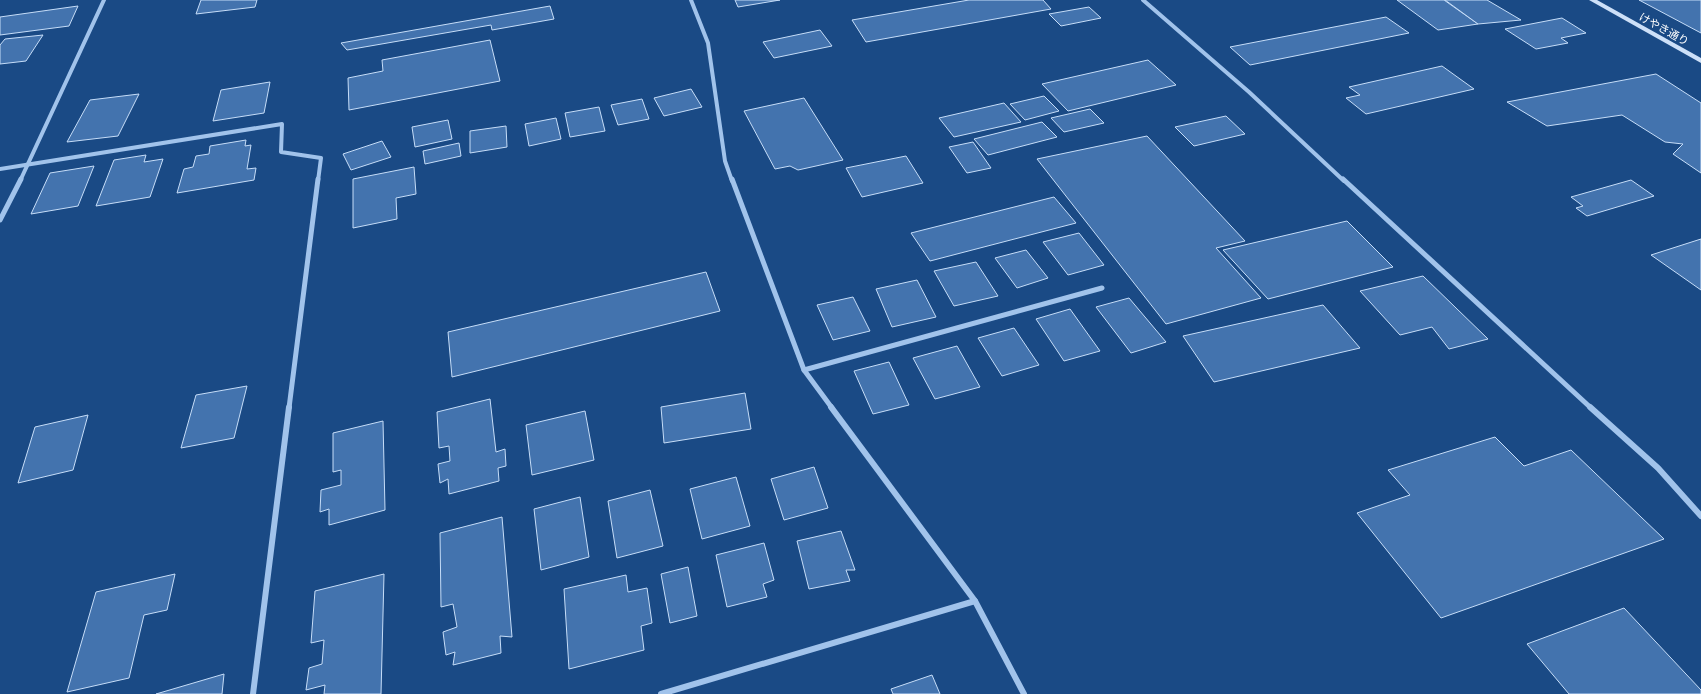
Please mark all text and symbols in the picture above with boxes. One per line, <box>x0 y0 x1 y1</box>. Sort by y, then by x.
street label: けやき通り <box>1637 10 1691 48</box>

